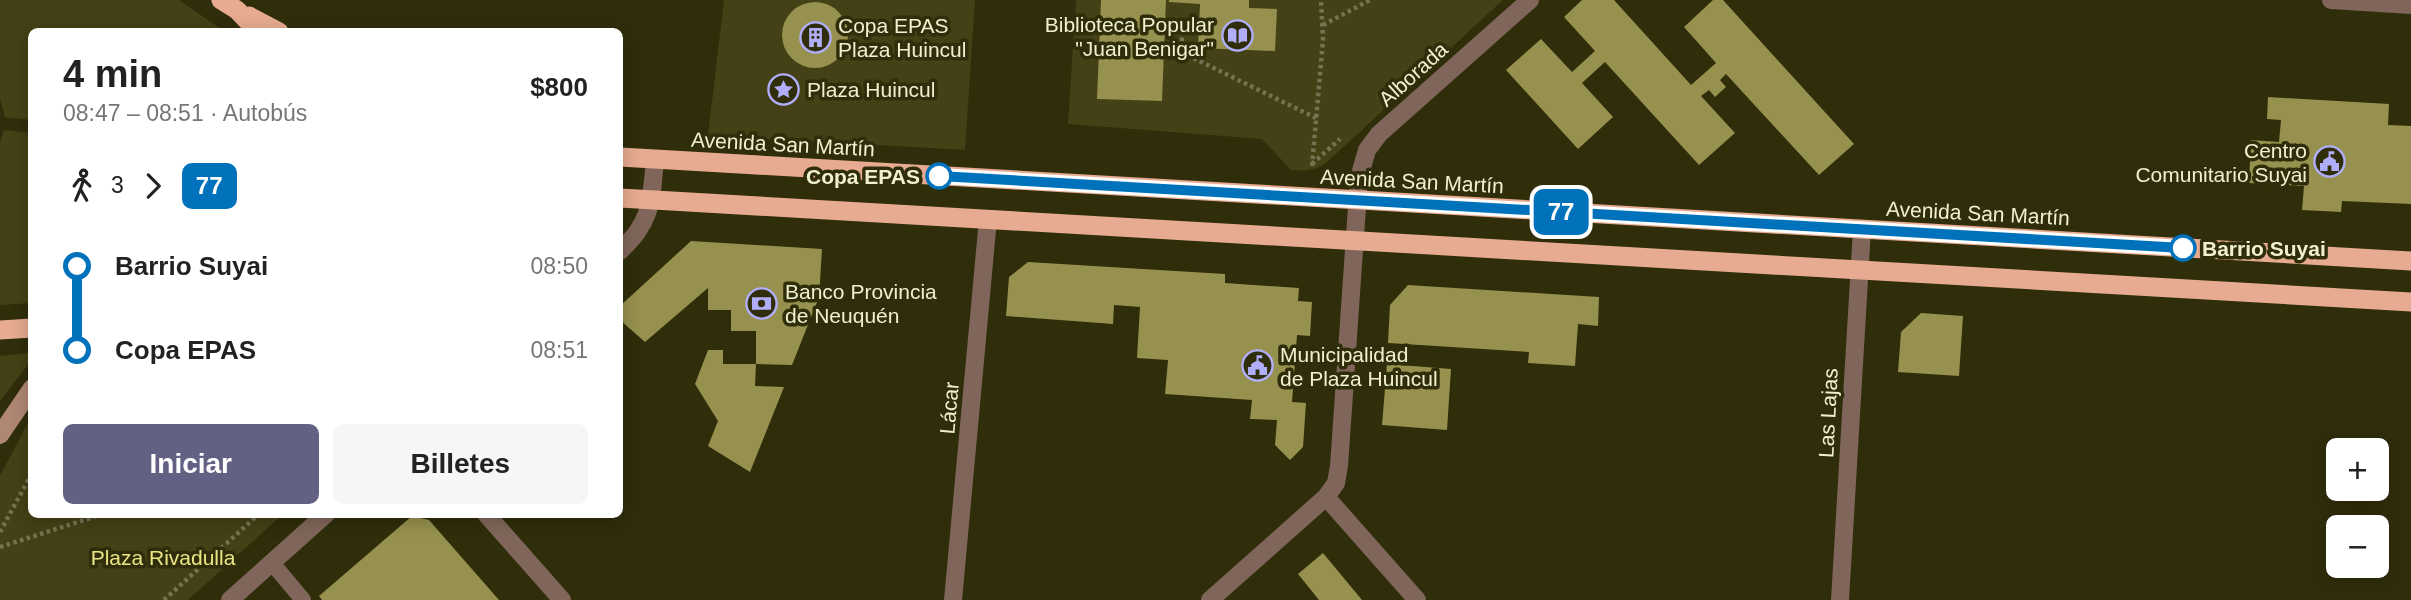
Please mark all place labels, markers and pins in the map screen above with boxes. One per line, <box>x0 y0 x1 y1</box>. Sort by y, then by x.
place label: Biblioteca Popular "Juan Benigar" <box>1045 13 1214 60</box>
place label: Copa EPAS Plaza Huincul <box>838 14 966 61</box>
library icon: Biblioteca Popular "Juan Benigar" <box>1220 19 1254 53</box>
building icon: Copa EPAS Plaza Huincul <box>798 20 832 54</box>
place icon: Plaza Huincul <box>767 72 801 106</box>
place label: Plaza Huincul <box>807 78 935 101</box>
place label: Centro Comunitario Suyai <box>2135 139 2307 186</box>
public building icon: Centro Comunitario Suyai <box>2313 145 2347 179</box>
marker: Copa EPAS <box>926 163 952 189</box>
place label: Copa EPAS <box>806 165 920 188</box>
marker: Barrio Suyai <box>2170 235 2196 261</box>
place label: Barrio Suyai <box>2202 237 2326 260</box>
place label: Banco Provincia de Neuquén <box>785 280 937 327</box>
bank icon: Banco Provincia de Neuquén <box>745 286 779 320</box>
place label: Municipalidad de Plaza Huincul <box>1280 343 1438 390</box>
public building icon: Municipalidad de Plaza Huincul <box>1240 349 1274 383</box>

